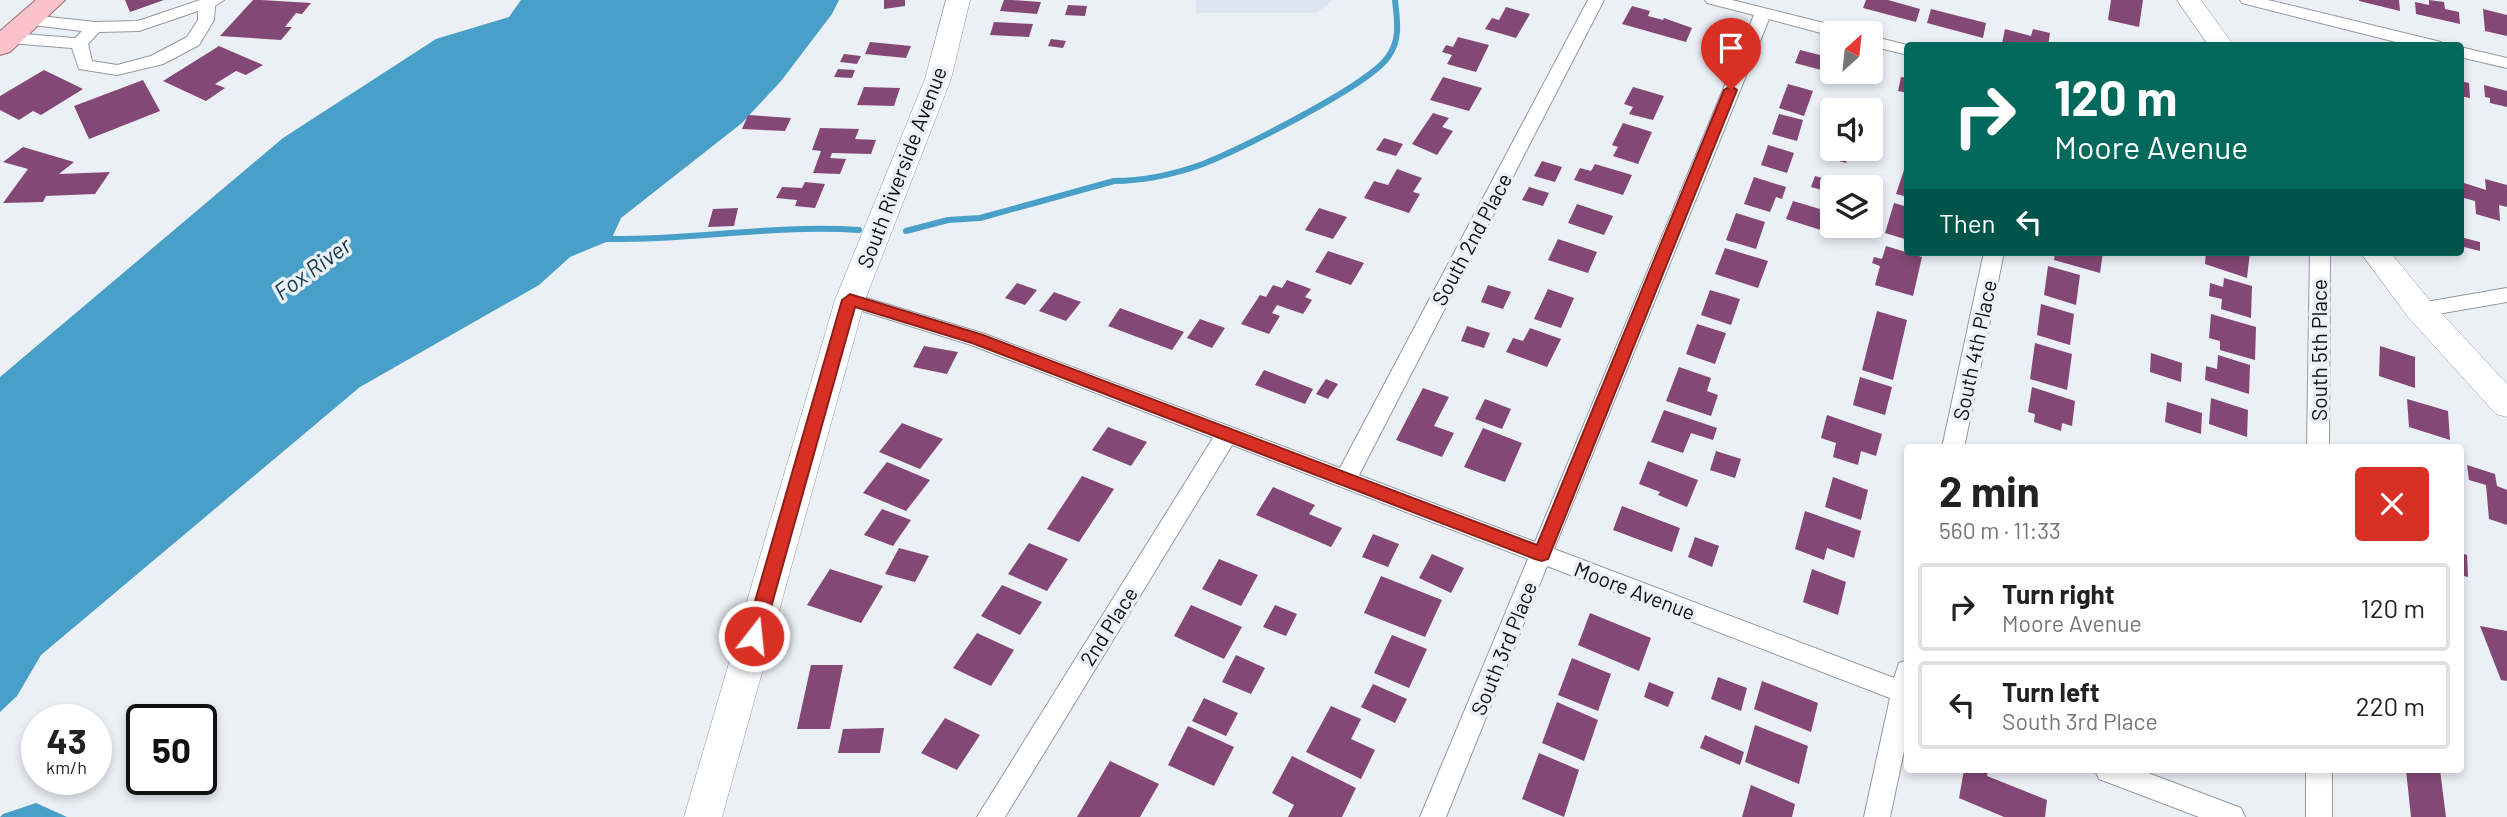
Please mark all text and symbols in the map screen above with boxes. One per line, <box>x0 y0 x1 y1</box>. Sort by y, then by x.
pin <box>1701 18 1761 90</box>
north arrow <box>1820 21 1883 84</box>
map controls <box>1820 21 1883 238</box>
icon: arrive <box>1712 29 1750 67</box>
street label: South Riverside Avenue <box>851 63 951 271</box>
text: 120 m <box>2054 67 2177 126</box>
icon: right <box>1939 70 2030 161</box>
button: sound <box>1820 98 1883 161</box>
text: Moore Avenue <box>2054 127 2248 165</box>
street label: South 2nd Place <box>1426 169 1516 309</box>
button: layers <box>1820 175 1883 238</box>
icon: left <box>2010 203 2048 241</box>
text: Then <box>1939 207 1996 238</box>
water label: Fox River <box>268 230 357 305</box>
street label: South 4th Place <box>1947 278 2001 422</box>
street label: South 5th Place <box>2306 279 2331 421</box>
text: 2 min <box>1939 465 2040 515</box>
button: close <box>2355 467 2429 541</box>
text: 560 m · 11:33 <box>1939 516 2061 544</box>
street label: Moore Avenue <box>1571 555 1699 625</box>
street label: South 3rd Place <box>1465 577 1541 719</box>
text: Turn right <box>2002 578 2115 609</box>
street label: 2nd Place <box>1074 582 1142 670</box>
icon: right <box>1943 588 1981 626</box>
text: 120 m <box>2361 592 2425 623</box>
position arrow <box>717 599 791 673</box>
text: Moore Avenue <box>2002 609 2142 637</box>
text: Turn left <box>2002 676 2100 707</box>
icon: left <box>1943 686 1981 724</box>
text: 220 m <box>2356 690 2425 721</box>
speed limit sign: 50 <box>126 704 217 795</box>
text: South 3rd Place <box>2002 707 2158 735</box>
text: 43 <box>46 719 87 761</box>
text: km/h <box>46 756 87 778</box>

